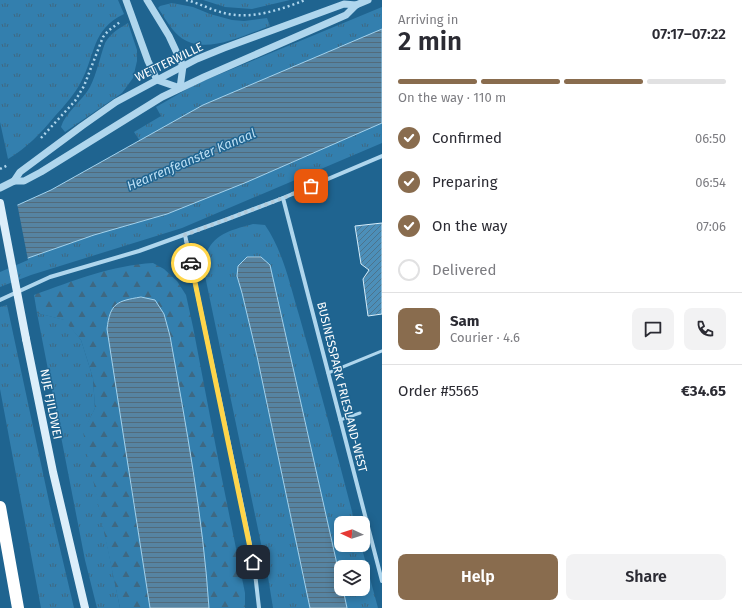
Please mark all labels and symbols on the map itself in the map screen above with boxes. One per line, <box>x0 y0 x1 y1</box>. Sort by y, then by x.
street label: WETTERWILLE <box>133 39 205 85</box>
water label: Hearrenfeanster Kanaal <box>124 125 258 193</box>
pin <box>294 169 328 203</box>
courier <box>171 243 211 283</box>
street label: BUSINESSPARK FRIESLAND-WEST <box>314 300 370 474</box>
street label: NIJE FJILDWEI <box>37 368 65 440</box>
north arrow <box>334 516 370 552</box>
pin <box>236 545 270 579</box>

